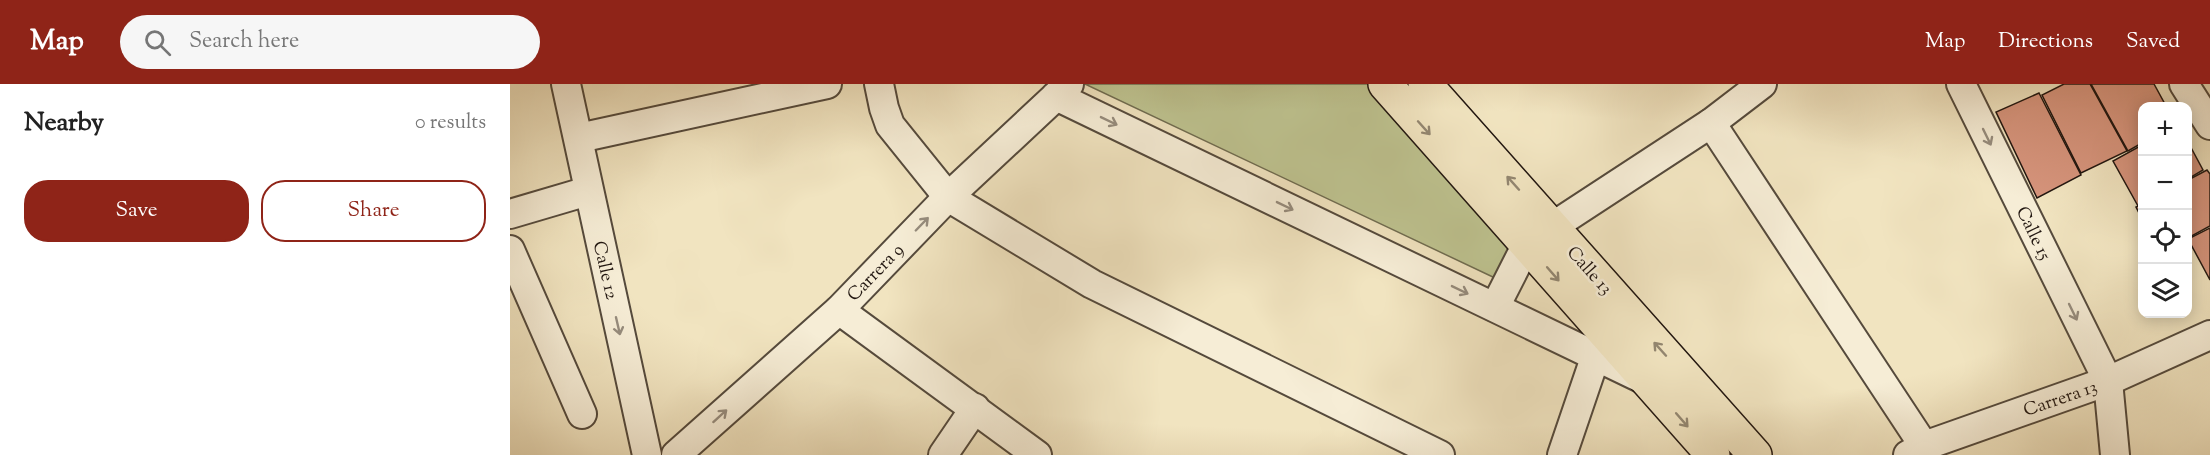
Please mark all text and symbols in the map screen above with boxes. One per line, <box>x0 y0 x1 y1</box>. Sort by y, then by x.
search box <box>120 15 540 69</box>
text: Map <box>30 22 84 62</box>
icon: search <box>141 26 174 59</box>
text: Search here <box>189 26 299 58</box>
text: Map <box>1925 27 1965 57</box>
text: Directions <box>1998 27 2093 57</box>
text: Saved <box>2126 27 2180 57</box>
map controls <box>2138 102 2192 318</box>
button: + <box>2138 102 2192 156</box>
text: Nearby <box>24 105 104 142</box>
text: 0 results <box>415 109 486 138</box>
one-way arrow <box>1100 116 1118 128</box>
one-way arrow <box>1417 120 1431 135</box>
one-way arrow <box>1982 127 1994 145</box>
button: − <box>2138 156 2192 210</box>
one-way arrow <box>1506 176 1520 191</box>
button: Save <box>24 180 249 242</box>
button: Share <box>261 180 486 242</box>
one-way arrow <box>1275 200 1293 212</box>
street label: Calle 15 <box>2008 203 2056 265</box>
button: locate <box>2138 210 2192 264</box>
one-way arrow <box>915 217 929 232</box>
street label: Carrera 9 <box>842 238 911 308</box>
street label: Calle 12 <box>585 239 624 303</box>
street label: Calle 13 <box>1559 241 1618 302</box>
button: layers <box>2138 264 2192 318</box>
one-way arrow <box>1547 266 1560 282</box>
one-way arrow <box>1451 285 1469 297</box>
one-way arrow <box>2068 302 2080 320</box>
one-way arrow <box>613 316 625 335</box>
one-way arrow <box>1653 341 1667 356</box>
street label: Carrera 13 <box>2020 375 2101 425</box>
one-way arrow <box>712 409 727 423</box>
one-way arrow <box>1675 412 1689 427</box>

